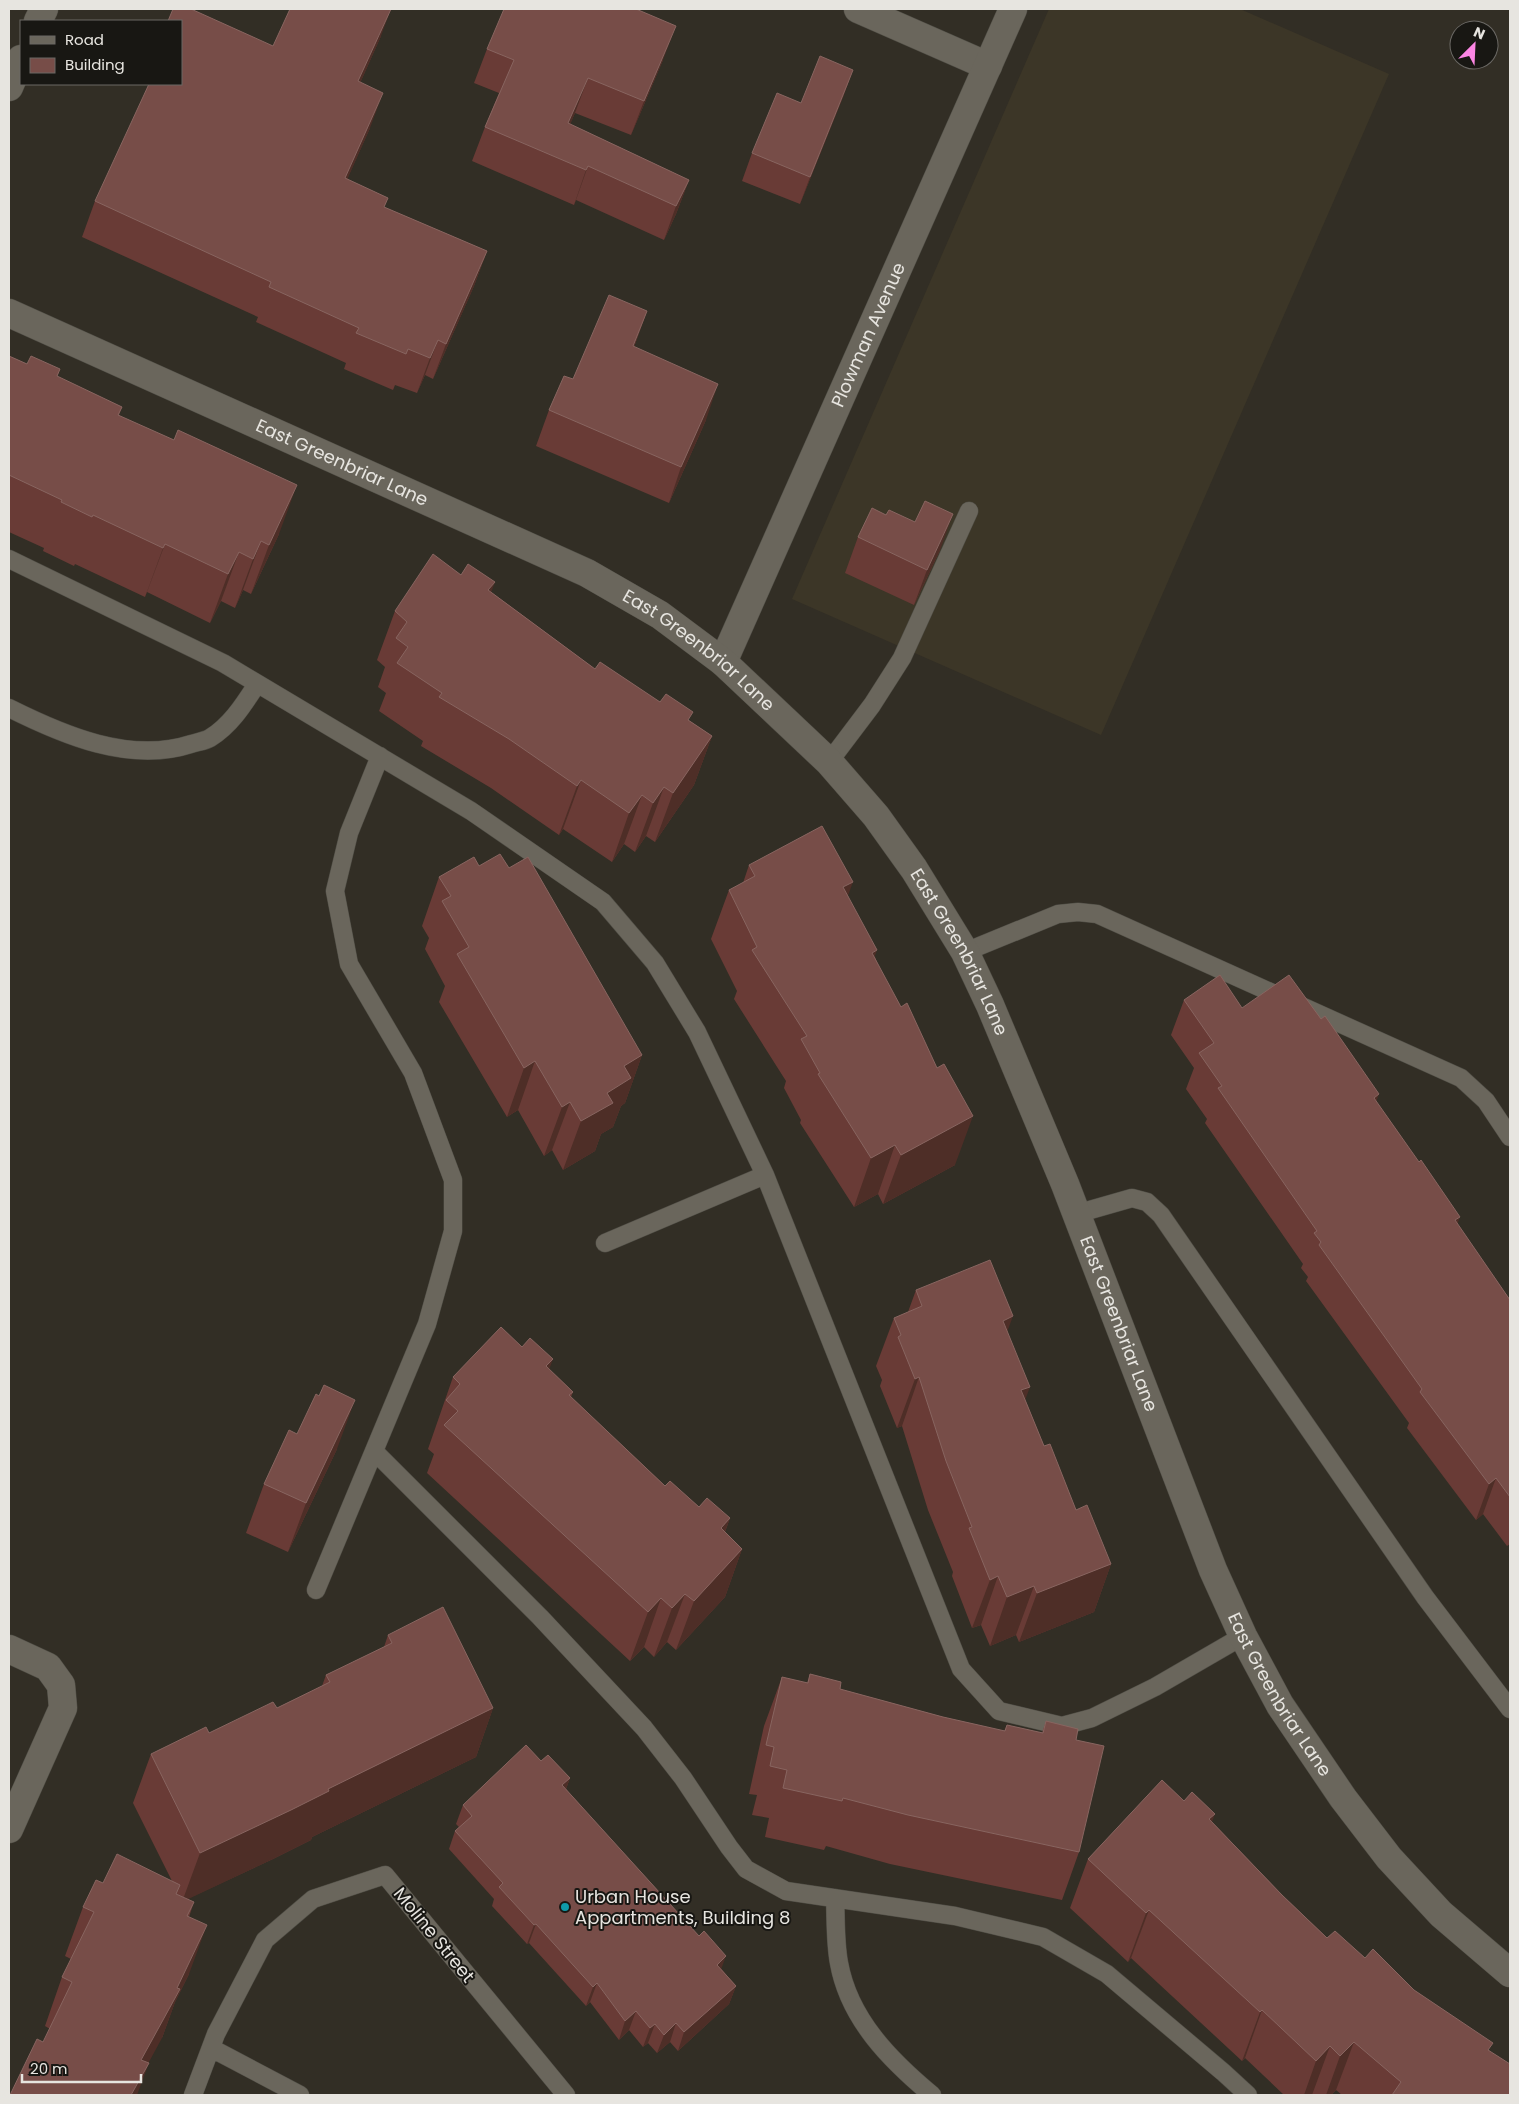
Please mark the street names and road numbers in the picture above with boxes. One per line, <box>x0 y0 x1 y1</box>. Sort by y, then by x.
street label: Plowman Avenue <box>825 258 911 411</box>
street label: East Greenbriar Lane <box>252 413 432 512</box>
street label: East Greenbriar Lane <box>618 583 780 716</box>
street label: East Greenbriar Lane <box>905 864 1014 1039</box>
street label: East Greenbriar Lane <box>1074 1232 1164 1415</box>
street label: East Greenbriar Lane <box>1222 1608 1338 1781</box>
street label: Moline Street <box>388 1882 481 1988</box>

